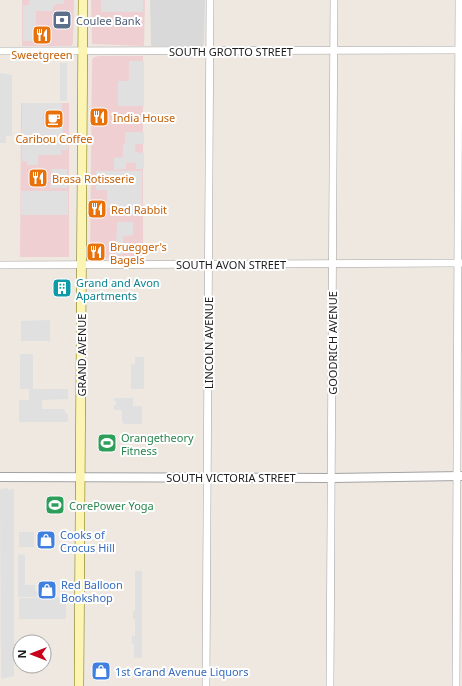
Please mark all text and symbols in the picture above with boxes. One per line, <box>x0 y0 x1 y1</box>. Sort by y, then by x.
bank icon: Coulee Bank <box>51 9 73 31</box>
place label: Coulee Bank <box>76 13 141 28</box>
restaurant icon: Sweetgreen <box>31 24 53 46</box>
street label: SOUTH GROTTO STREET <box>169 44 293 59</box>
place label: Sweetgreen <box>11 47 73 62</box>
restaurant icon: India House <box>88 106 110 128</box>
cafe icon: Caribou Coffee <box>43 108 65 130</box>
place label: India House <box>113 110 175 125</box>
place label: Caribou Coffee <box>15 131 93 146</box>
restaurant icon: Brasa Rotisserie <box>27 167 49 189</box>
place label: Brasa Rotisserie <box>52 171 135 186</box>
restaurant icon: Red Rabbit <box>86 198 108 220</box>
place label: Red Rabbit <box>111 202 167 217</box>
place label: Bruegger's Bagels <box>110 239 167 267</box>
restaurant icon: Bruegger's Bagels <box>85 241 107 263</box>
street label: SOUTH AVON STREET <box>176 257 286 272</box>
place label: Grand and Avon Apartments <box>76 275 160 303</box>
building icon: Grand and Avon Apartments <box>51 277 73 299</box>
street label: GOODRICH AVENUE <box>325 291 340 395</box>
street label: LINCOLN AVENUE <box>201 297 216 389</box>
street label: GRAND AVENUE <box>74 314 89 396</box>
place label: Orangetheory Fitness <box>121 430 194 458</box>
sports icon: Orangetheory Fitness <box>96 432 118 454</box>
street label: SOUTH VICTORIA STREET <box>166 470 296 485</box>
sports icon: CorePower Yoga <box>44 494 66 516</box>
place label: CorePower Yoga <box>69 498 154 513</box>
place label: Cooks of Crocus Hill <box>60 527 115 555</box>
shop icon: Cooks of Crocus Hill <box>35 529 57 551</box>
place label: Red Balloon Bookshop <box>61 577 123 605</box>
shop icon: Red Balloon Bookshop <box>36 579 58 601</box>
north arrow <box>12 634 52 674</box>
text: N <box>14 650 29 658</box>
shop icon: 1st Grand Avenue Liquors <box>90 660 112 682</box>
place label: 1st Grand Avenue Liquors <box>115 664 248 679</box>

